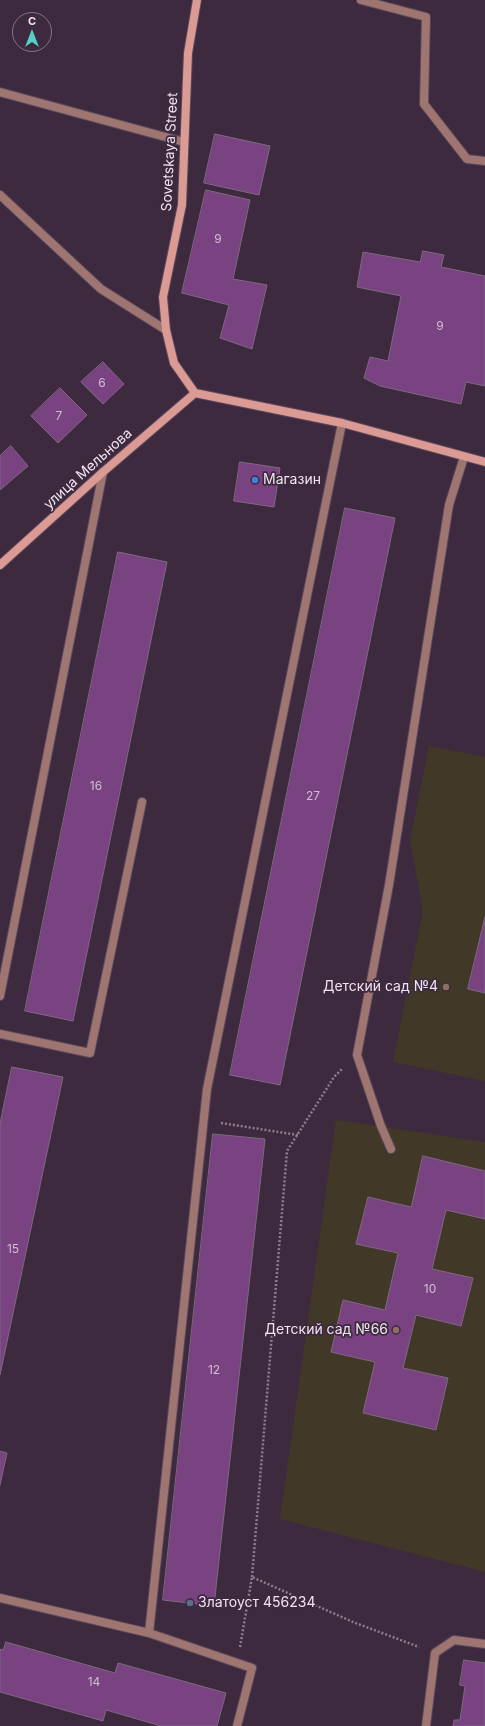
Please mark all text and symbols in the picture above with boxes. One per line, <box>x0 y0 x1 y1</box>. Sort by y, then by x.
north arrow <box>12 12 52 52</box>
text: С <box>28 14 36 28</box>
street label: Sovetskaya Street <box>158 92 182 212</box>
house number: 9 <box>214 232 222 246</box>
house number: 9 <box>436 319 444 333</box>
house number: 6 <box>98 376 106 390</box>
house number: 7 <box>56 409 62 423</box>
street label: улица Мельнова <box>40 425 136 513</box>
place label: Магазин <box>263 472 321 488</box>
marker: Магазин <box>250 475 260 485</box>
house number: 16 <box>90 779 102 793</box>
house number: 27 <box>306 789 320 803</box>
place label: Детский сад №4 <box>323 979 438 995</box>
marker: Детский сад №4 <box>441 982 451 992</box>
house number: 15 <box>7 1242 19 1256</box>
house number: 10 <box>424 1282 436 1296</box>
place label: Детский сад №66 <box>265 1322 388 1338</box>
marker: Детский сад №66 <box>391 1325 401 1335</box>
house number: 12 <box>208 1363 220 1377</box>
place label: Златоуст 456234 <box>198 1595 315 1611</box>
marker: Златоуст 456234 <box>185 1598 195 1608</box>
house number: 14 <box>88 1675 100 1689</box>

